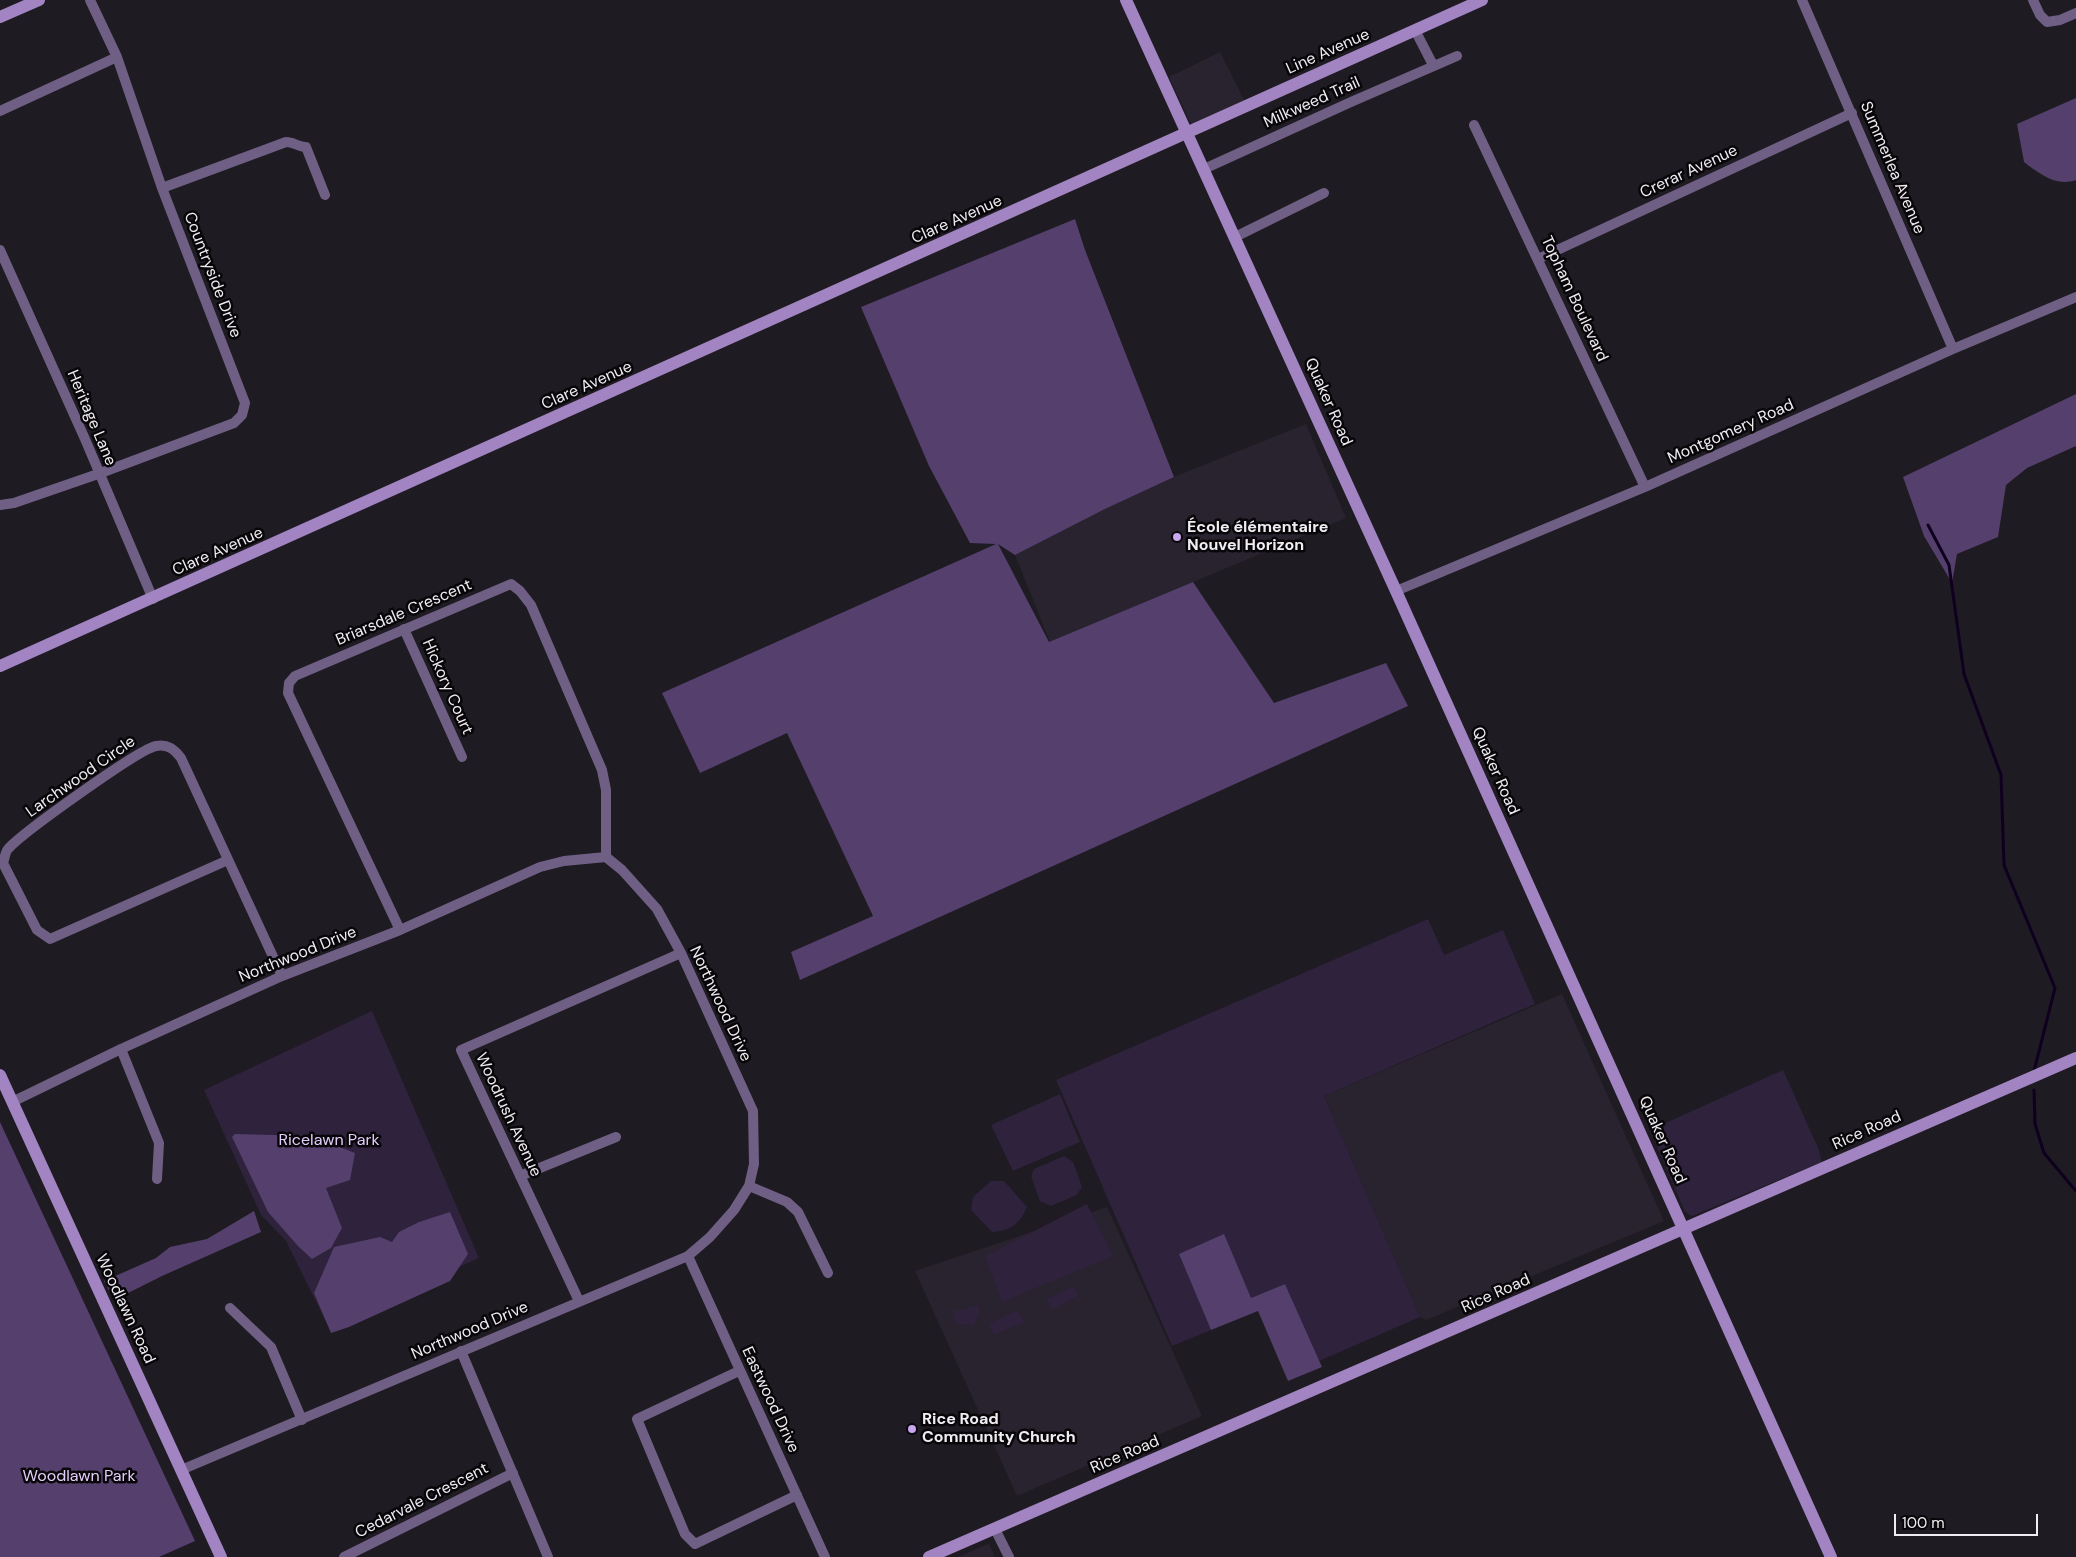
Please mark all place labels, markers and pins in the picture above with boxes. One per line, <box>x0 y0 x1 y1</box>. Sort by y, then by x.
place label: École élémentaire Nouvel Horizon <box>1187 518 1328 556</box>
marker: École élémentaire Nouvel Horizon <box>1171 531 1183 543</box>
place label: Rice Road Community Church <box>922 1410 1076 1448</box>
marker: Rice Road Community Church <box>906 1423 918 1435</box>

